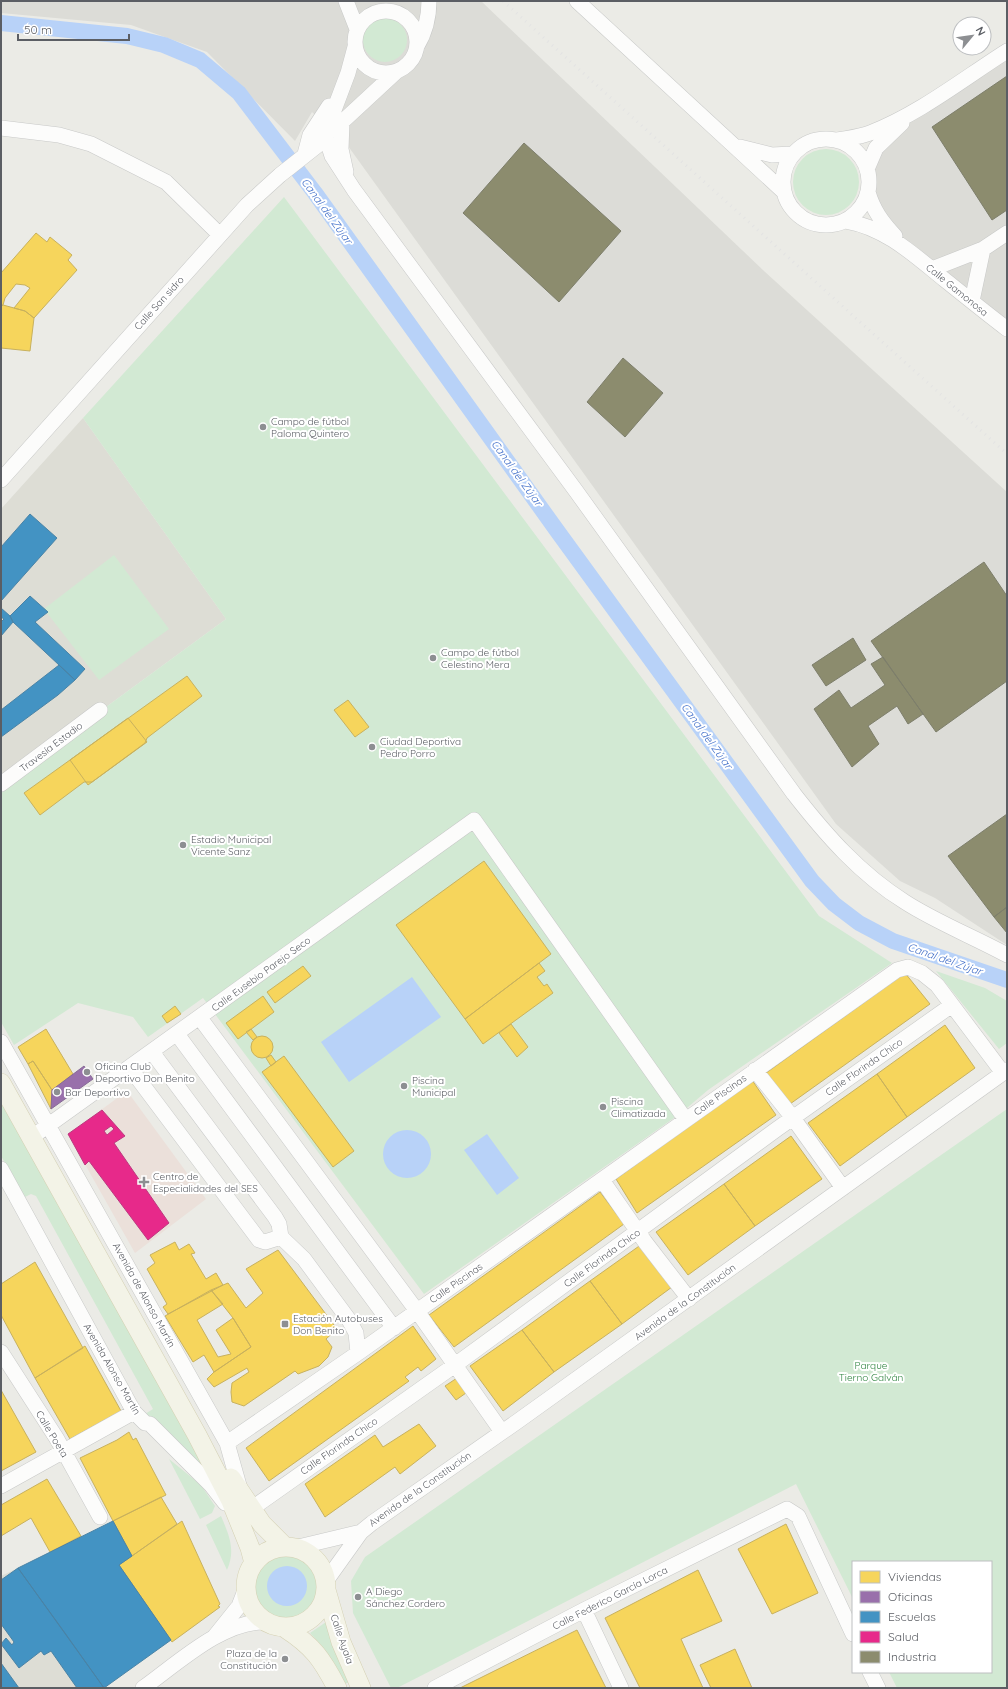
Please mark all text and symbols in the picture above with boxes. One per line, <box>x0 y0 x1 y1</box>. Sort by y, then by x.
scale bar <box>18 16 129 42</box>
north arrow <box>952 16 992 56</box>
text: 50 m <box>24 22 52 37</box>
text: N <box>973 24 989 38</box>
water label: Canal del Zújar <box>298 175 357 248</box>
street label: Calle Gamonosa <box>923 261 991 319</box>
street label: Calle San sidro <box>131 273 187 333</box>
place label: Campo de fútbol Paloma Quintero <box>271 415 349 440</box>
marker: Campo de fútbol Paloma Quintero <box>258 422 268 432</box>
water label: Canal del Zújar <box>488 437 547 510</box>
place label: Campo de fútbol Celestino Mera <box>441 646 519 671</box>
marker: Campo de fútbol Celestino Mera <box>428 653 438 663</box>
water label: Canal del Zújar <box>678 700 737 773</box>
street label: Travesía Estadio <box>17 719 85 775</box>
place label: Ciudad Deportiva Pedro Porro <box>380 735 461 760</box>
marker: Ciudad Deportiva Pedro Porro <box>367 742 377 752</box>
place label: Estadio Municipal Vicente Sanz <box>191 833 271 858</box>
marker: Estadio Municipal Vicente Sanz <box>178 840 188 850</box>
street label: Calle Eusebio Parejo Seco <box>209 934 313 1014</box>
water label: Canal del Zújar <box>906 940 986 979</box>
street label: Calle Florinda Chico <box>823 1035 905 1099</box>
place label: Oficina Club Deportivo Don Benito <box>95 1060 195 1085</box>
marker: Oficina Club Deportivo Don Benito <box>82 1067 92 1077</box>
street label: Calle Piscinas <box>691 1071 749 1119</box>
place label: Piscina Municipal <box>412 1074 456 1099</box>
marker: Piscina Municipal <box>399 1081 409 1091</box>
place label: Bar Deportivo <box>65 1086 130 1099</box>
marker: Bar Deportivo <box>52 1087 62 1097</box>
place label: Piscina Climatizada <box>611 1095 666 1120</box>
marker: Piscina Climatizada <box>598 1102 608 1112</box>
place label: Centro de Especialidades del SES <box>153 1170 258 1195</box>
marker: Centro de Especialidades del SES <box>138 1176 150 1188</box>
street label: Calle Florinda Chico <box>561 1226 643 1290</box>
street label: Avenida de Alonso Martín <box>110 1240 178 1350</box>
street label: Calle Piscinas <box>427 1260 485 1306</box>
street label: Avenida de la Constitución <box>632 1261 738 1343</box>
place label: Estación Autobuses Don Benito <box>293 1312 383 1337</box>
marker: Estación Autobuses Don Benito <box>280 1319 290 1329</box>
street label: Avenida Alonso Martín <box>81 1321 143 1417</box>
park label: Parque Tierno Galván <box>839 1359 903 1384</box>
street label: Calle Poeta <box>33 1408 71 1460</box>
street label: Calle Florinda Chico <box>298 1414 380 1478</box>
street label: Avenida de la Constitución <box>366 1449 474 1529</box>
legend <box>852 1561 992 1673</box>
street label: Calle Federico García Lorca <box>550 1563 670 1633</box>
text: Viviendas <box>888 1569 942 1584</box>
place label: A Diego Sánchez Cordero <box>366 1585 445 1610</box>
text: Oficinas <box>888 1589 933 1604</box>
marker: A Diego Sánchez Cordero <box>353 1592 363 1602</box>
text: Escuelas <box>888 1609 936 1624</box>
street label: Calle Ayala <box>327 1612 357 1666</box>
text: Salud <box>888 1629 919 1644</box>
place label: Plaza de la Constitución <box>220 1647 277 1672</box>
text: Industria <box>888 1649 936 1664</box>
marker: Plaza de la Constitución <box>280 1654 290 1664</box>

